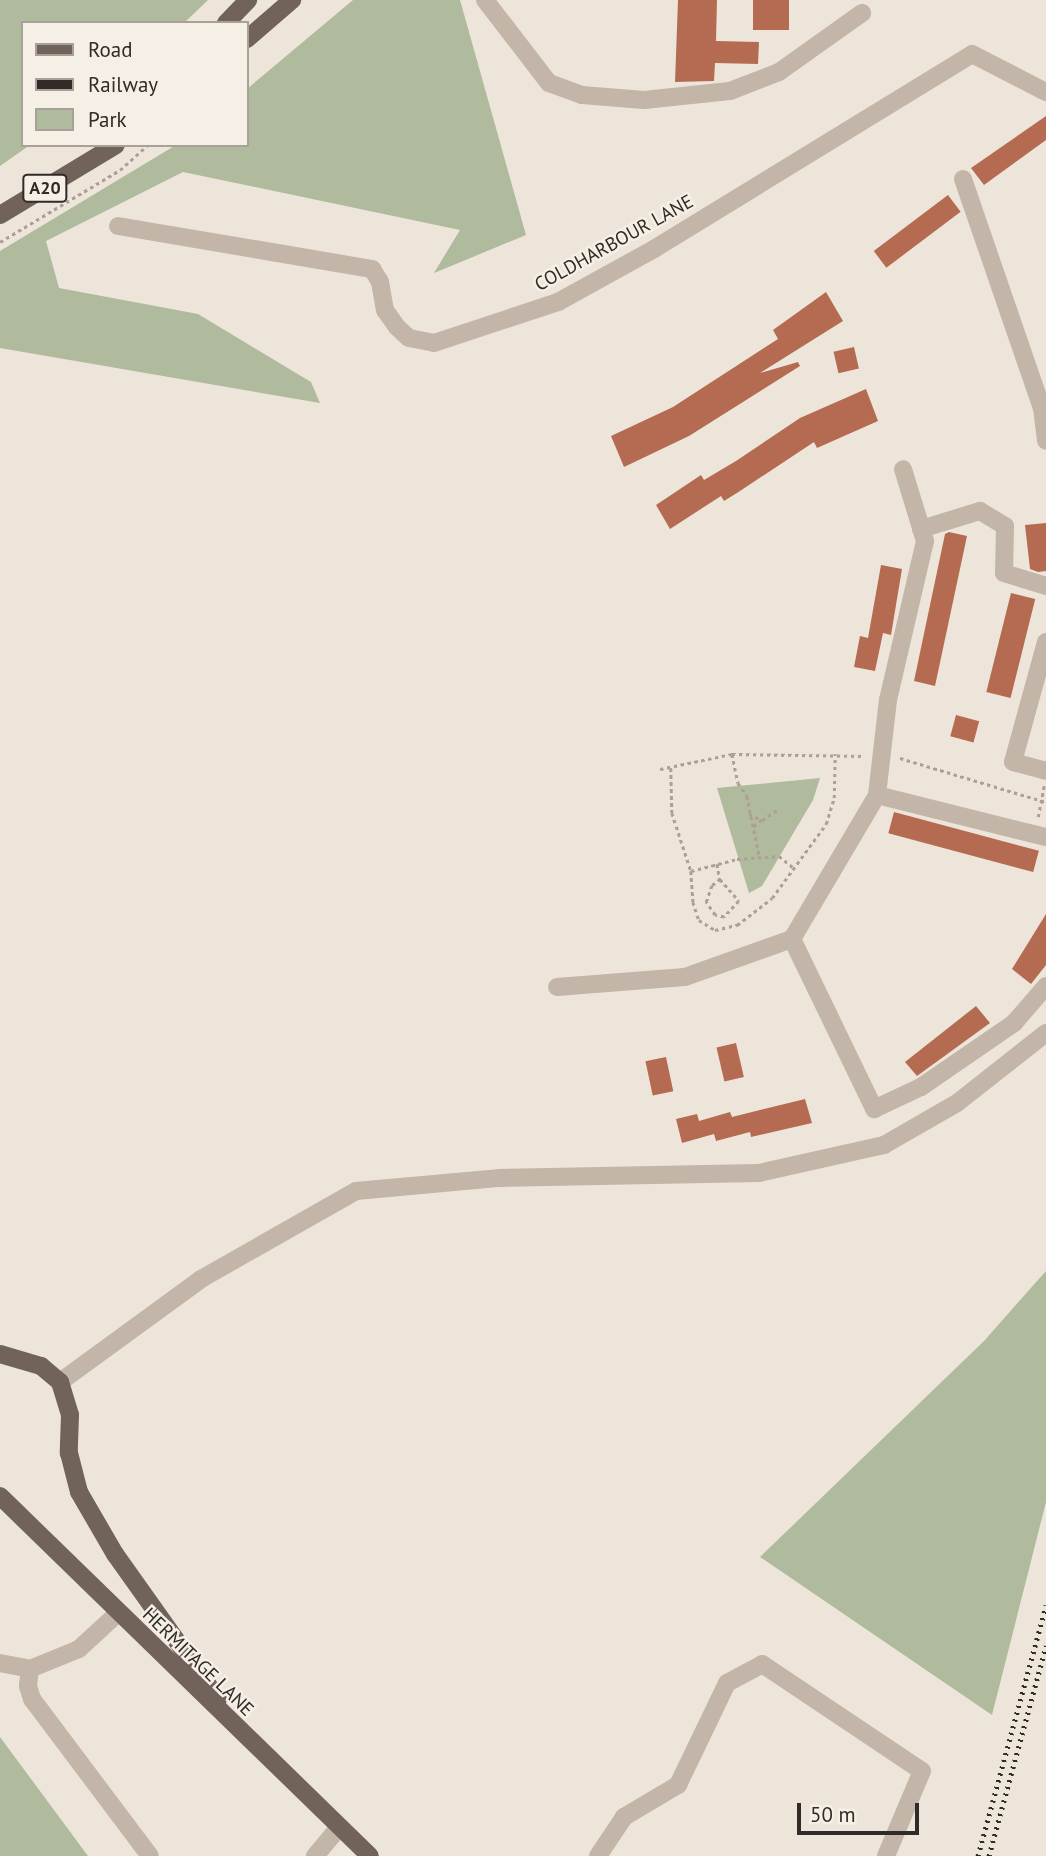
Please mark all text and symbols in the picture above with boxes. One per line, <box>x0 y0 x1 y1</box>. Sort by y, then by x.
legend <box>21 21 248 147</box>
text: Road <box>88 36 132 63</box>
text: Railway <box>88 71 158 98</box>
text: Park <box>88 106 127 133</box>
road number: A20 <box>22 174 68 202</box>
street label: COLDHARBOUR LANE <box>531 190 697 296</box>
street label: HERMITAGE LANE <box>138 1603 258 1721</box>
scale bar <box>801 1790 923 1834</box>
text: 50 m <box>810 1801 856 1828</box>

